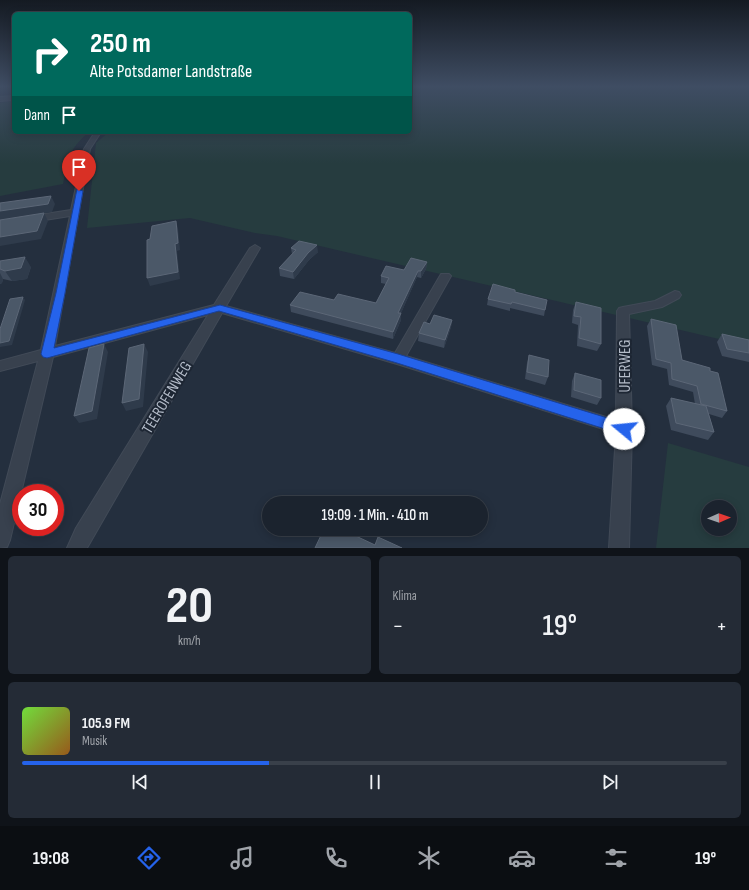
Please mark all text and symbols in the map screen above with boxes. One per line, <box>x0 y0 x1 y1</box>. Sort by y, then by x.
text: 250 m <box>90 27 151 60</box>
icon: right <box>24 28 76 80</box>
text: Alte Potsdamer Landstraße <box>90 61 252 82</box>
icon: arrive <box>58 104 80 126</box>
text: Dann <box>24 106 50 125</box>
pin <box>62 150 96 191</box>
icon: arrive <box>68 156 90 178</box>
street label: UFERWEG <box>616 340 635 392</box>
street label: TEEROFENWEG <box>138 358 196 437</box>
position arrow <box>603 408 645 450</box>
speed limit sign: 30 <box>12 484 64 536</box>
north arrow <box>701 500 737 536</box>
map controls <box>701 500 737 536</box>
text: 19:09 · 1 Min. · 410 m <box>322 506 428 525</box>
text: 20 <box>165 575 213 638</box>
text: Klima <box>393 588 417 604</box>
text: 19° <box>543 608 577 644</box>
text: − <box>393 613 403 640</box>
text: + <box>716 613 727 640</box>
text: km/h <box>178 633 200 649</box>
text: 105.9 FM <box>82 714 130 733</box>
text: Musik <box>82 733 107 749</box>
icon: previous <box>129 771 151 793</box>
icon: pause <box>364 771 386 793</box>
icon: next <box>599 771 621 793</box>
icon: directions <box>135 844 163 872</box>
icon: music <box>228 844 256 872</box>
icon: phone <box>322 844 350 872</box>
icon: climate <box>415 844 443 872</box>
icon: car <box>508 844 536 872</box>
icon: filters <box>602 844 630 872</box>
text: 19:08 <box>33 848 69 869</box>
text: 19° <box>695 848 716 869</box>

